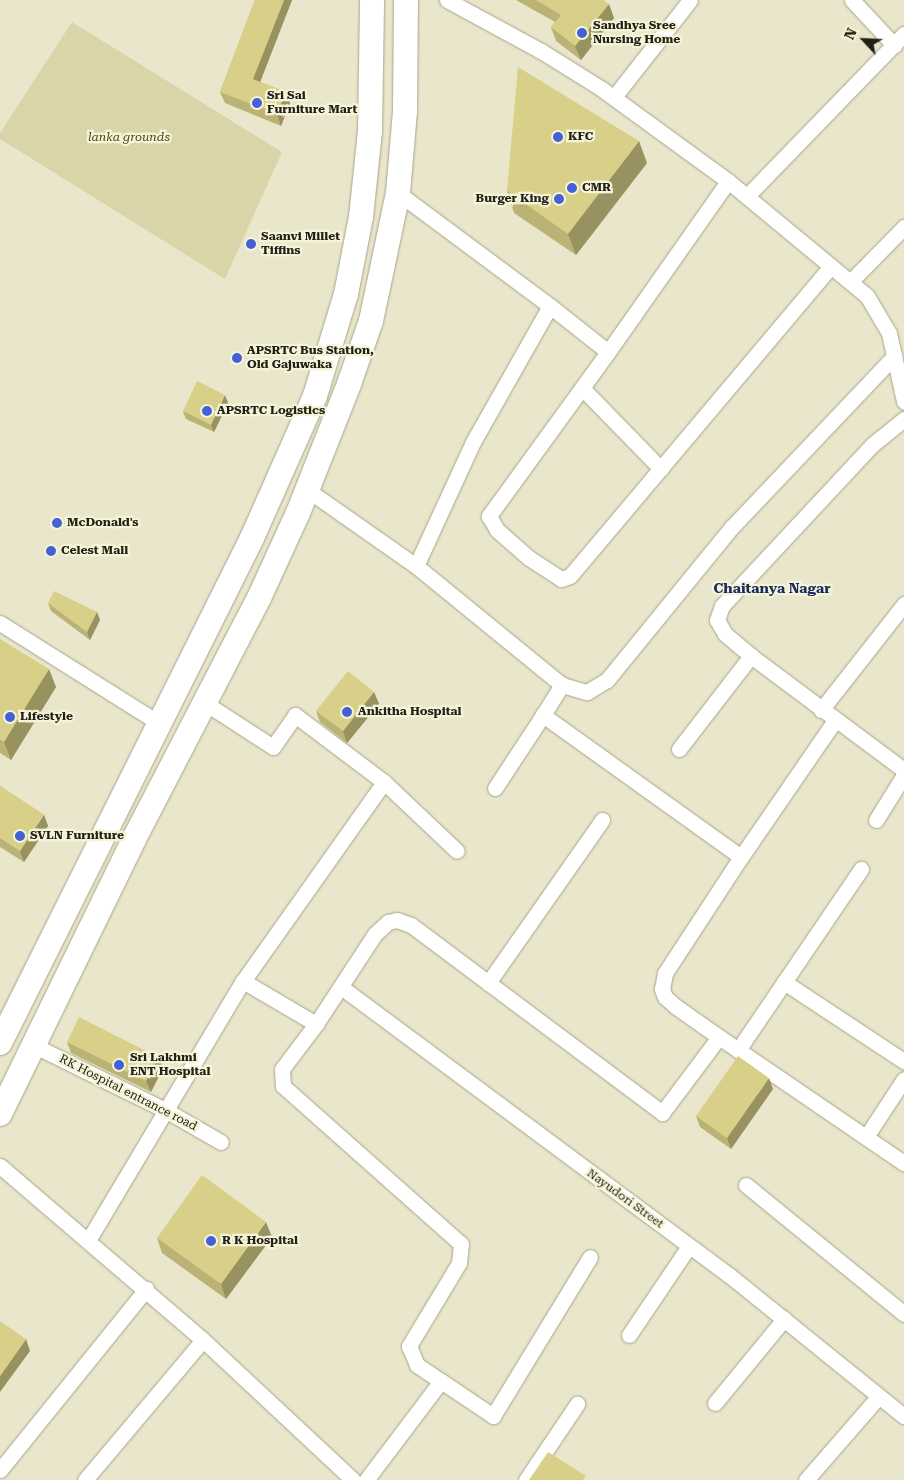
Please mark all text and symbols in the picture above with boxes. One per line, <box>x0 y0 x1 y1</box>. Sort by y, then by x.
north arrow <box>839 15 889 65</box>
place label: Sandhya Sree Nursing Home <box>593 19 680 47</box>
text: N <box>841 25 860 42</box>
marker: Sandhya Sree Nursing Home <box>575 26 589 40</box>
place label: Sri Sai Furniture Mart <box>267 89 357 117</box>
marker: Sri Sai Furniture Mart <box>251 97 263 109</box>
place label: KFC <box>568 130 593 144</box>
park label: lanka grounds <box>88 131 170 145</box>
marker: KFC <box>552 131 564 143</box>
place label: CMR <box>582 181 611 195</box>
marker: CMR <box>566 182 578 194</box>
place label: Burger King <box>476 192 549 206</box>
marker: Burger King <box>553 193 565 205</box>
place label: Saanvi Millet Tiffins <box>261 230 340 258</box>
marker: Saanvi Millet Tiffins <box>245 238 257 250</box>
place label: APSRTC Bus Station, Old Gajuwaka <box>247 344 374 372</box>
marker: APSRTC Bus Station, Old Gajuwaka <box>231 352 243 364</box>
place label: APSRTC Logistics <box>217 404 325 418</box>
marker: APSRTC Logistics <box>201 405 213 417</box>
place label: McDonald's <box>67 516 138 530</box>
marker: McDonald's <box>51 517 63 529</box>
place label: Celest Mall <box>61 544 128 558</box>
marker: Celest Mall <box>45 545 57 557</box>
district label: Chaitanya Nagar <box>713 580 831 596</box>
marker: Ankitha Hospital <box>340 705 354 719</box>
place label: Ankitha Hospital <box>358 705 462 719</box>
place label: Lifestyle <box>20 710 73 724</box>
marker: Lifestyle <box>4 711 16 723</box>
place label: SVLN Furniture <box>30 829 124 843</box>
marker: SVLN Furniture <box>14 830 26 842</box>
place label: Sri Lakhmi ENT Hospital <box>130 1051 210 1079</box>
street label: RK Hospital entrance road <box>57 1052 199 1134</box>
marker: Sri Lakhmi ENT Hospital <box>112 1058 126 1072</box>
street label: Nayudori Street <box>584 1166 666 1232</box>
marker: R K Hospital <box>204 1234 218 1248</box>
place label: R K Hospital <box>222 1234 298 1248</box>

